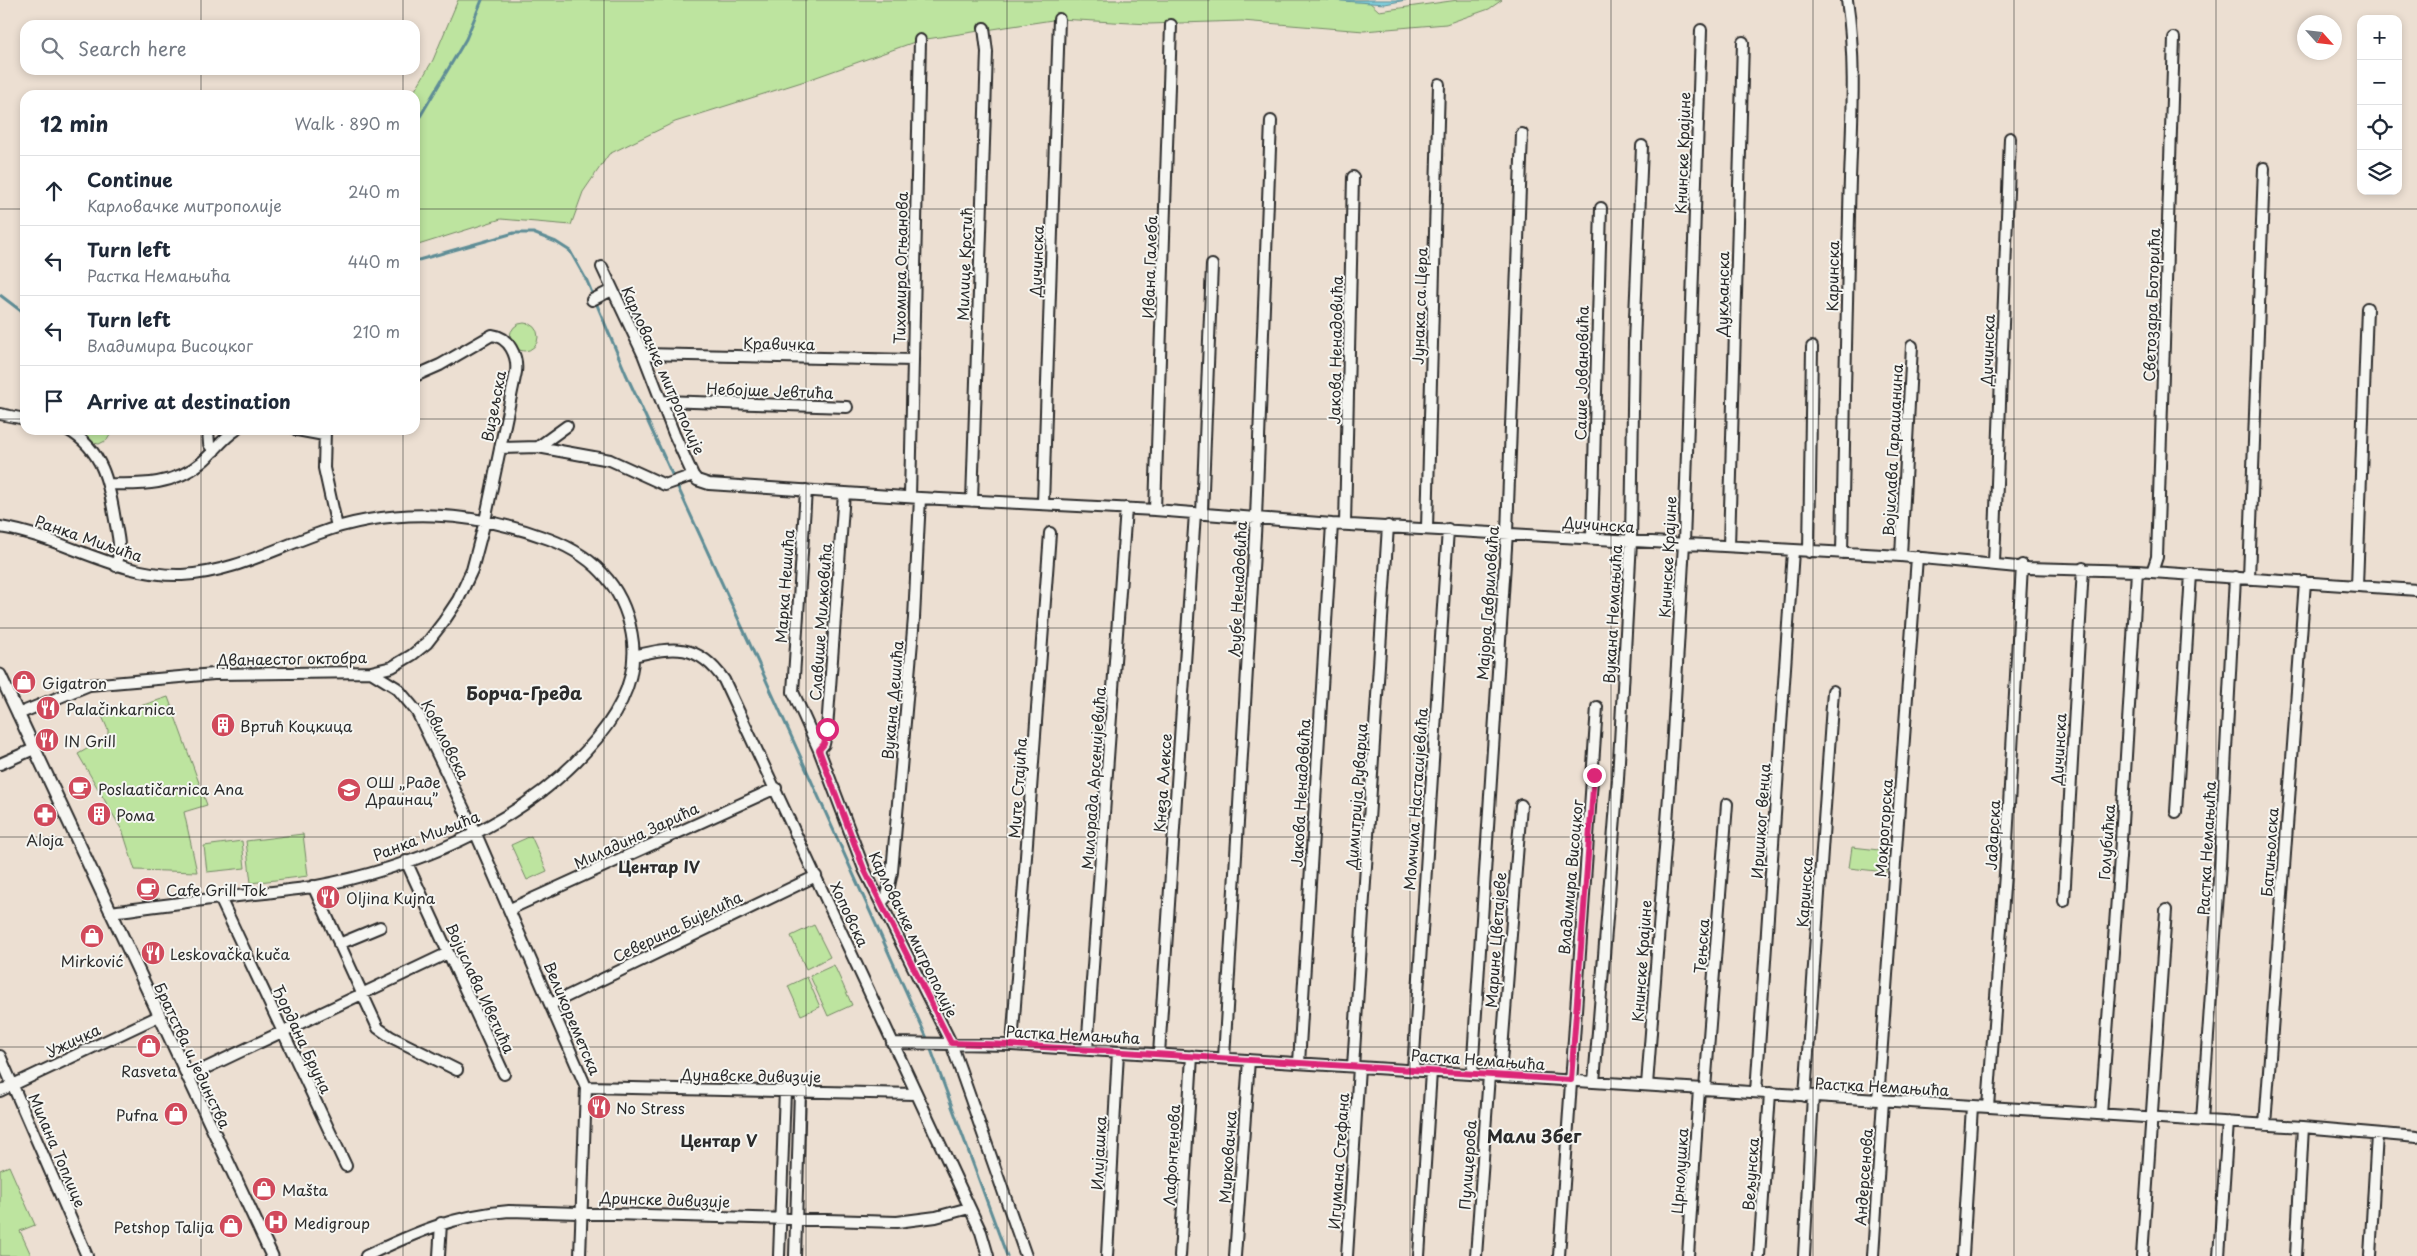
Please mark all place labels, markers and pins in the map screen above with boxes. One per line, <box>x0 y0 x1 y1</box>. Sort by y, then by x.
shop icon: Gigatron <box>11 669 37 695</box>
place label: Gigatron <box>42 671 107 694</box>
restaurant icon: Palačinkarnica <box>35 695 61 721</box>
place label: Palačinkarnica <box>66 697 175 720</box>
building icon: Вртић Коцкица <box>210 712 236 738</box>
place label: Вртић Коцкица <box>240 714 353 737</box>
restaurant icon: IN Grill <box>34 727 60 753</box>
place label: IN Grill <box>64 729 116 752</box>
place label: ОШ „Раде Драинац” <box>365 770 441 810</box>
cafe icon: Poslaatičarnica Ana <box>67 775 93 801</box>
place label: Poslaatičarnica Ana <box>98 777 244 800</box>
school or university icon: ОШ „Раде Драинац” <box>336 777 362 803</box>
building icon: Рома <box>86 801 112 827</box>
pharmacy icon: Aloja <box>32 802 58 828</box>
place label: Рома <box>116 803 156 826</box>
place label: Aloja <box>26 828 64 851</box>
cafe icon: Cafe Grill Tok <box>135 876 161 902</box>
place label: Cafe Grill Tok <box>166 878 268 901</box>
restaurant icon: Oljina Kujna <box>315 884 341 910</box>
place label: Oljina Kujna <box>346 886 436 909</box>
shop icon: Mirković <box>79 923 105 949</box>
restaurant icon: Leskovačka kuča <box>140 940 166 966</box>
place label: Leskovačka kuča <box>170 942 290 965</box>
place label: Mirković <box>61 949 123 972</box>
shop icon: Rasveta <box>136 1033 162 1059</box>
place label: Rasveta <box>121 1059 178 1082</box>
restaurant icon: No Stress <box>586 1094 612 1120</box>
place label: No Stress <box>616 1096 685 1119</box>
shop icon: Pufna <box>163 1101 189 1127</box>
place label: Pufna <box>116 1103 159 1126</box>
shop icon: Mašta <box>251 1176 277 1202</box>
place label: Mašta <box>282 1178 329 1201</box>
hospital icon: Medigroup <box>263 1209 289 1235</box>
place label: Medigroup <box>294 1211 370 1234</box>
shop icon: Petshop Talija <box>218 1213 244 1239</box>
place label: Petshop Talija <box>114 1215 215 1238</box>

